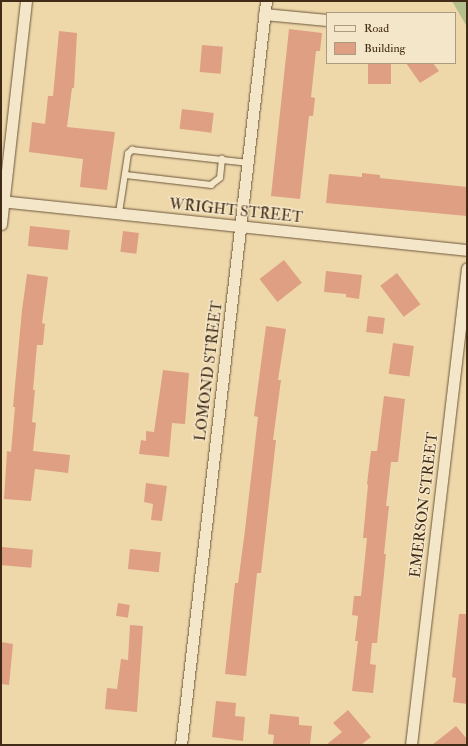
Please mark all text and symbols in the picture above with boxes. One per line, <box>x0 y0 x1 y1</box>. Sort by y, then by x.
legend <box>326 12 456 64</box>
text: Road <box>364 21 389 36</box>
text: Building <box>364 41 405 56</box>
street label: WRIGHT STREET <box>168 195 304 227</box>
street label: LOMOND STREET <box>191 300 227 442</box>
street label: EMERSON STREET <box>406 431 442 579</box>

